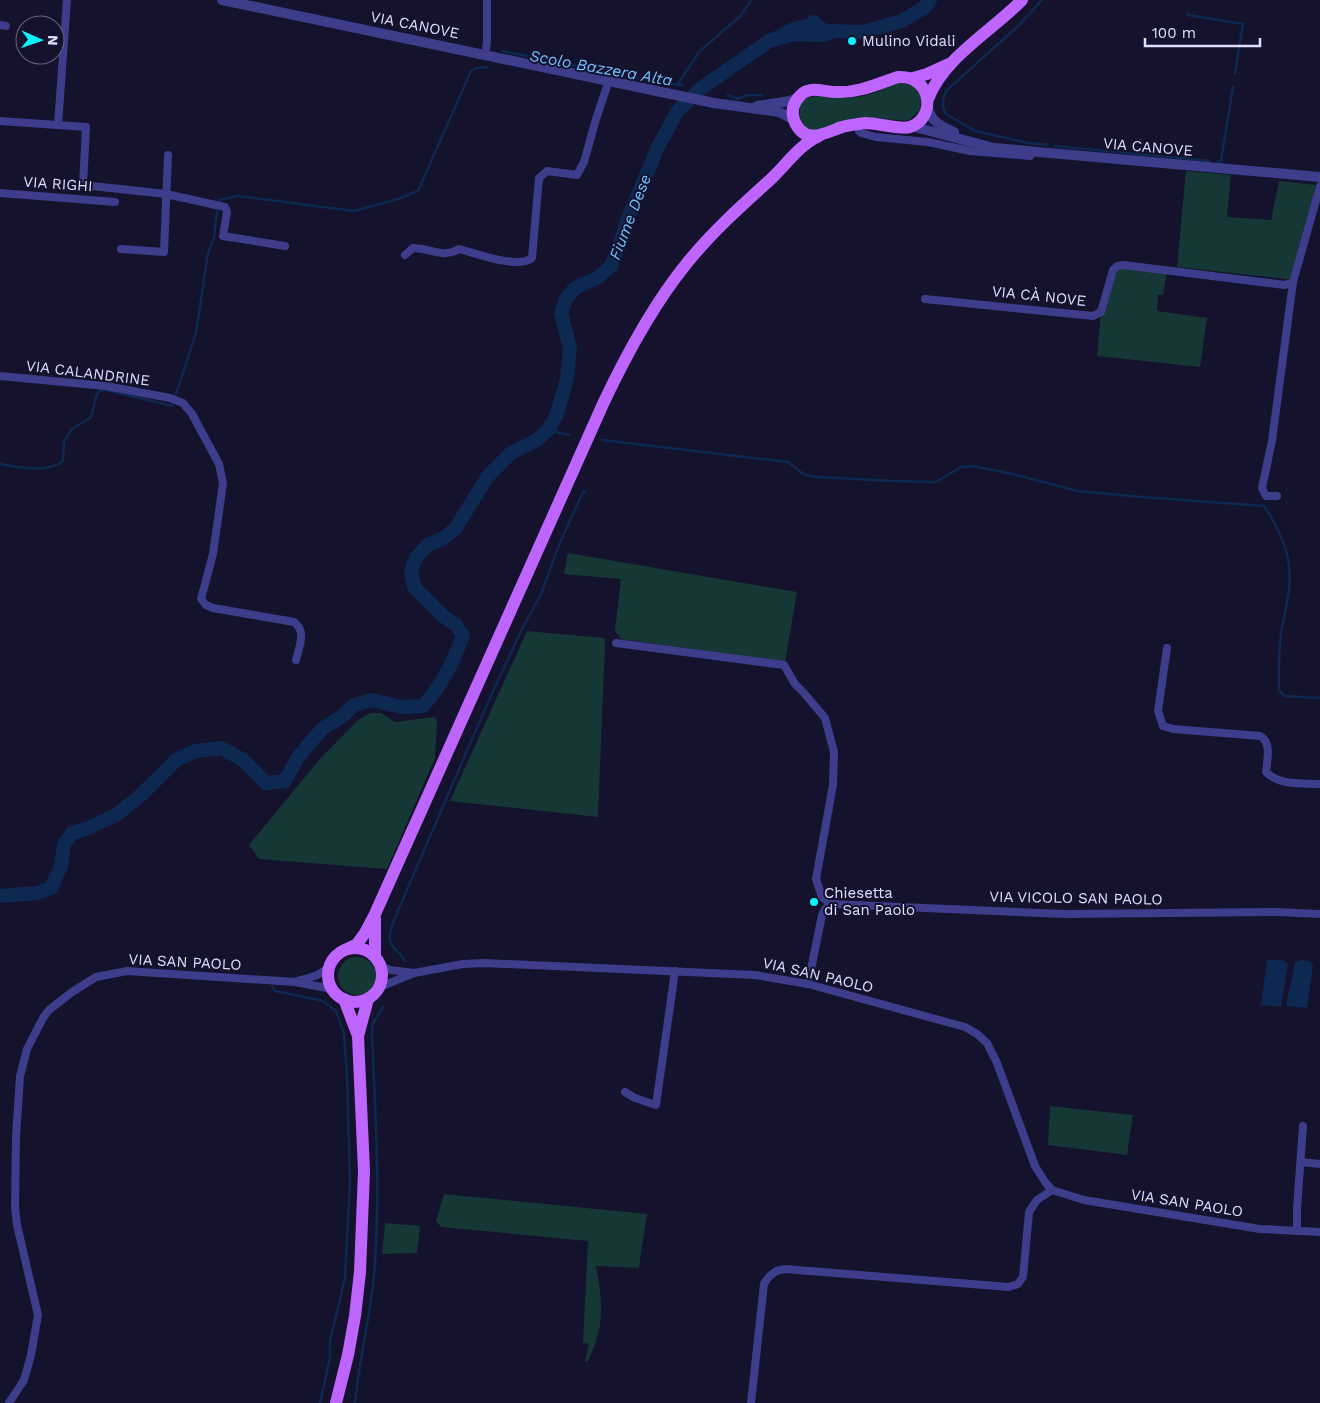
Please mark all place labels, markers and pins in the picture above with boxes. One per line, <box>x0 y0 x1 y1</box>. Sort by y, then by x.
place label: Mulino Vidali <box>862 32 956 50</box>
marker: Mulino Vidali <box>846 35 858 47</box>
place label: Chiesetta di San Paolo <box>824 884 915 919</box>
marker: Chiesetta di San Paolo <box>808 896 820 908</box>

